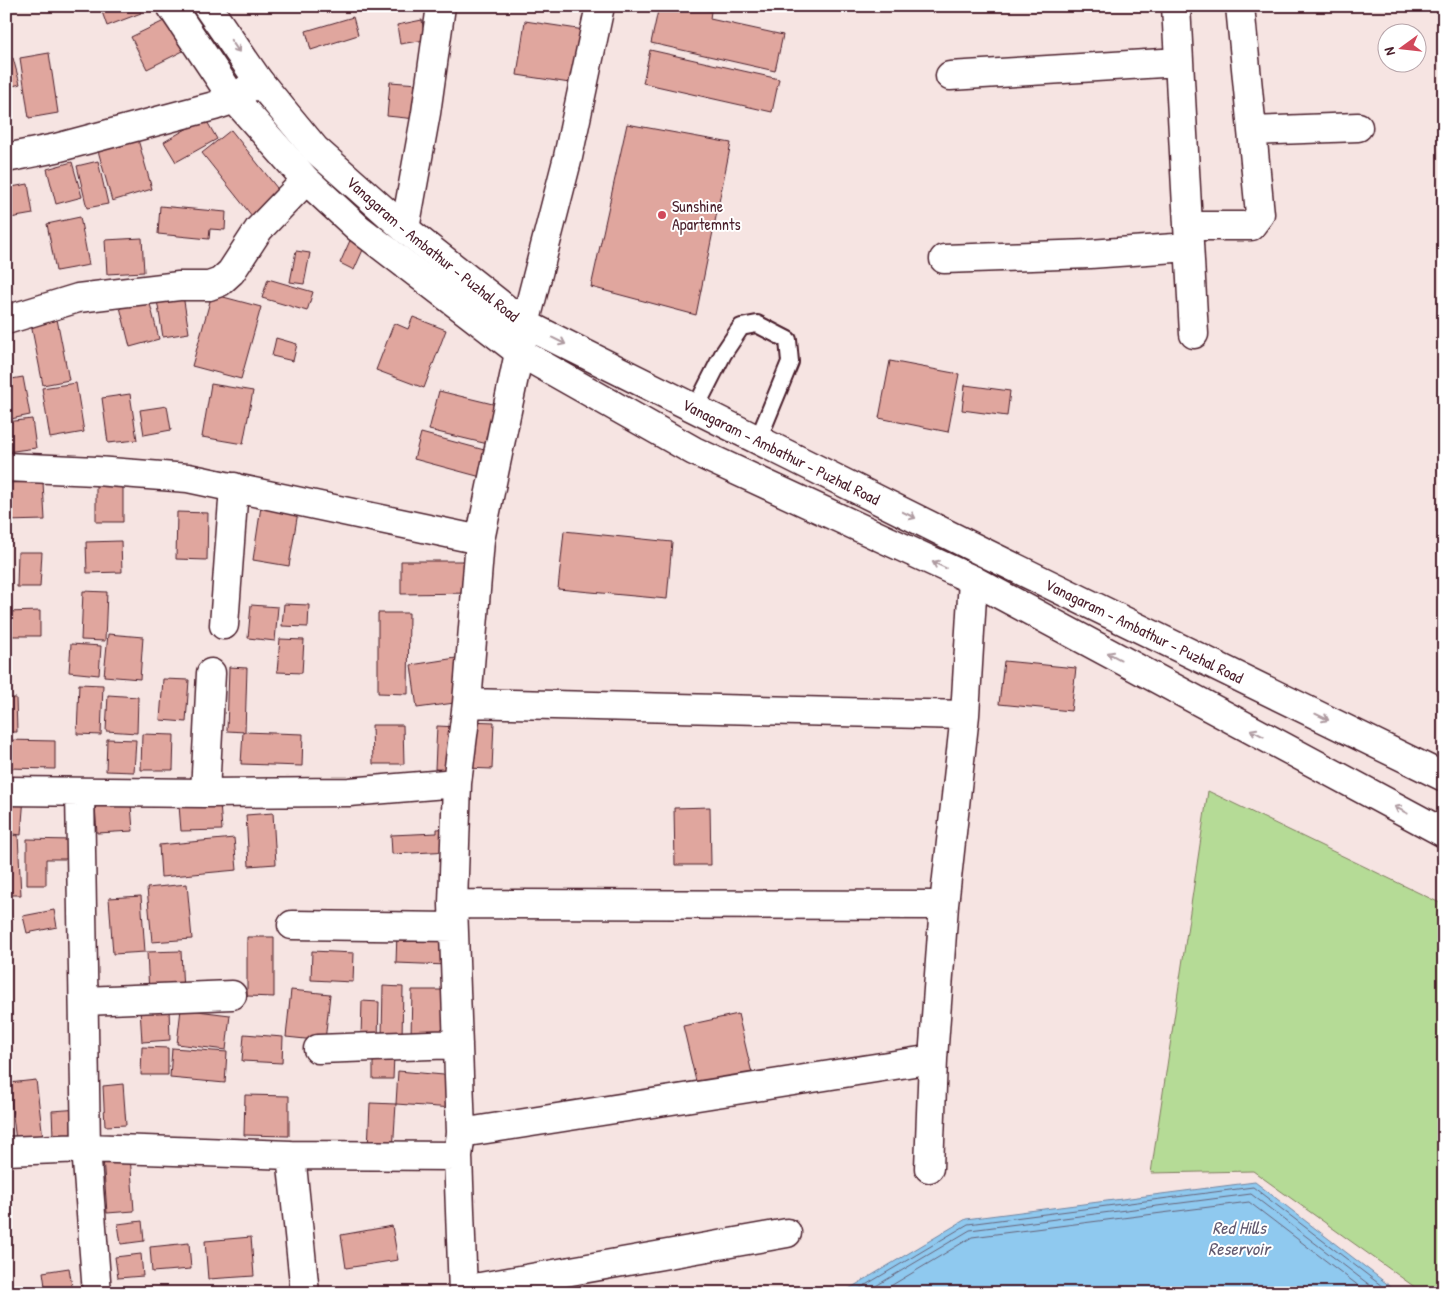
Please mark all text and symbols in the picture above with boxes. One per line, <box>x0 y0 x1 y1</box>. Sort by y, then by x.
north arrow <box>1378 22 1428 72</box>
one-way arrow <box>230 39 240 53</box>
text: N <box>1379 45 1399 58</box>
street label: Vanagaram - Ambathur - Puzhal Road <box>342 171 524 326</box>
place label: Sunshine Apartemnts <box>672 195 741 235</box>
marker: Sunshine Apartemnts <box>656 209 668 221</box>
one-way arrow <box>551 337 566 346</box>
street label: Vanagaram - Ambathur - Puzhal Road <box>679 393 884 510</box>
one-way arrow <box>901 510 916 520</box>
one-way arrow <box>932 559 947 569</box>
street label: Vanagaram - Ambathur - Puzhal Road <box>1042 573 1247 688</box>
one-way arrow <box>1108 651 1122 661</box>
one-way arrow <box>1314 713 1329 722</box>
one-way arrow <box>1251 728 1265 738</box>
one-way arrow <box>1393 805 1408 815</box>
water label: Red Hills Reservoir <box>1208 1215 1272 1261</box>

